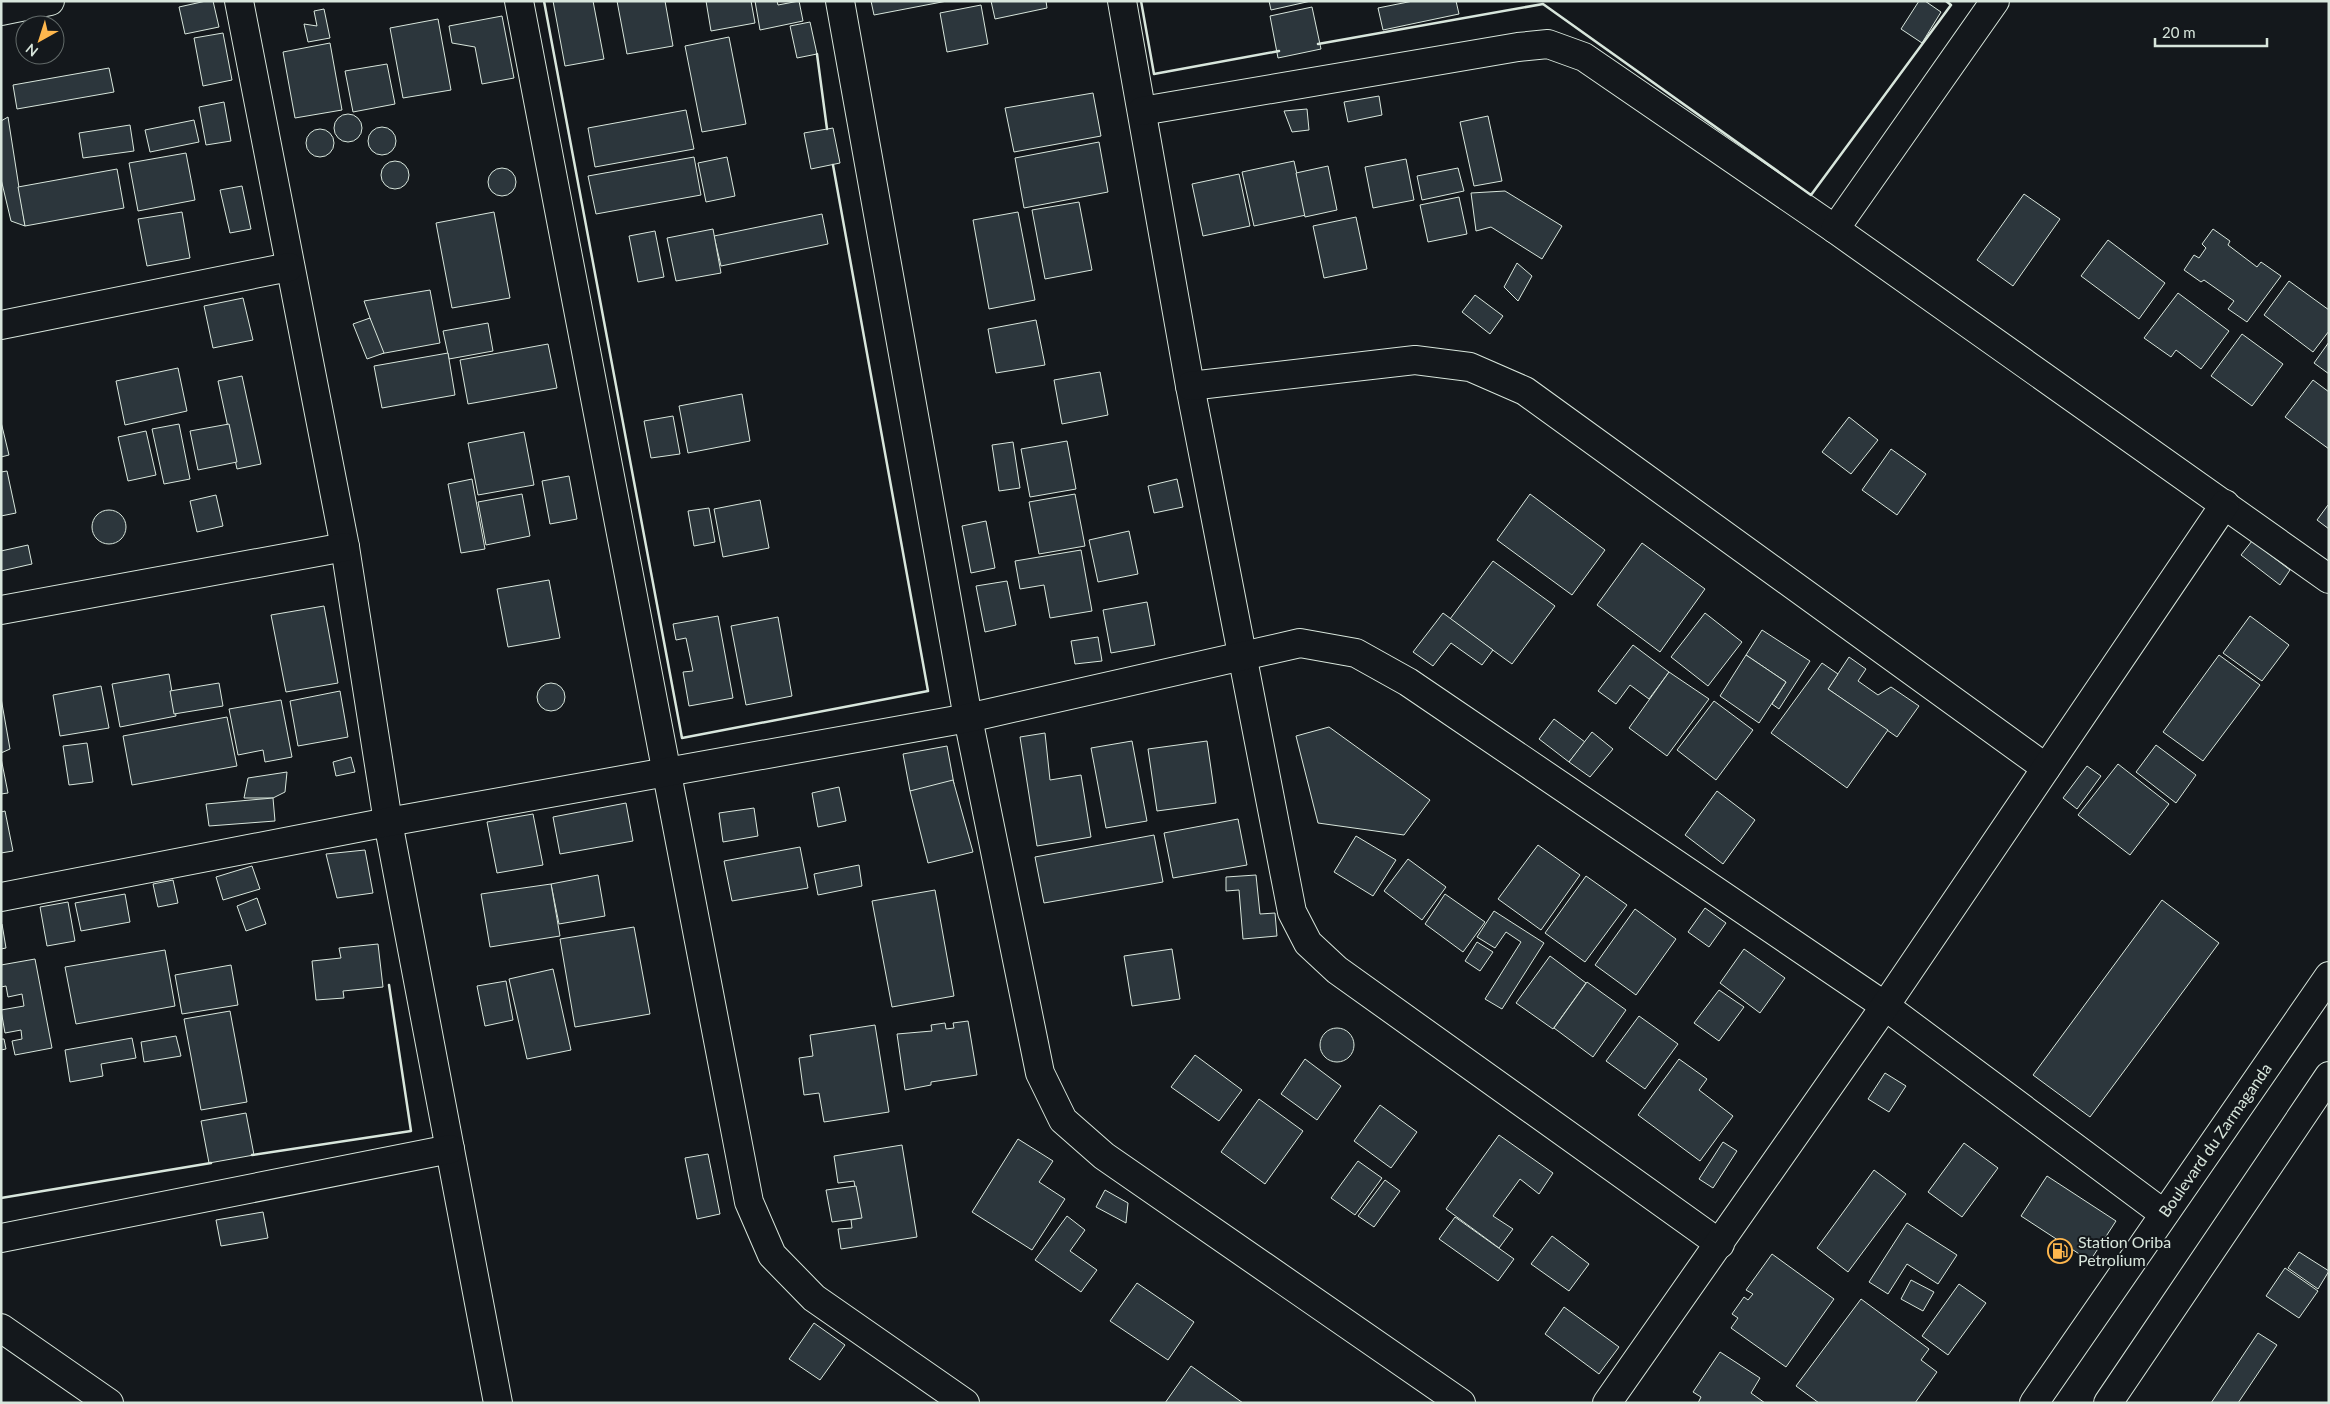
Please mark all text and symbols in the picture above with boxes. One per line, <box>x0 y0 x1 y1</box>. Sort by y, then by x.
north arrow <box>15 15 65 65</box>
scale bar <box>2155 15 2268 47</box>
text: 20 m <box>2162 23 2196 41</box>
text: N <box>22 40 41 60</box>
street label: Boulevard du Zarmaganda <box>2154 1059 2275 1220</box>
place label: Station Oriba Petrolium <box>2078 1232 2171 1269</box>
fuel station icon: Station Oriba Petrolium <box>2047 1238 2073 1264</box>

